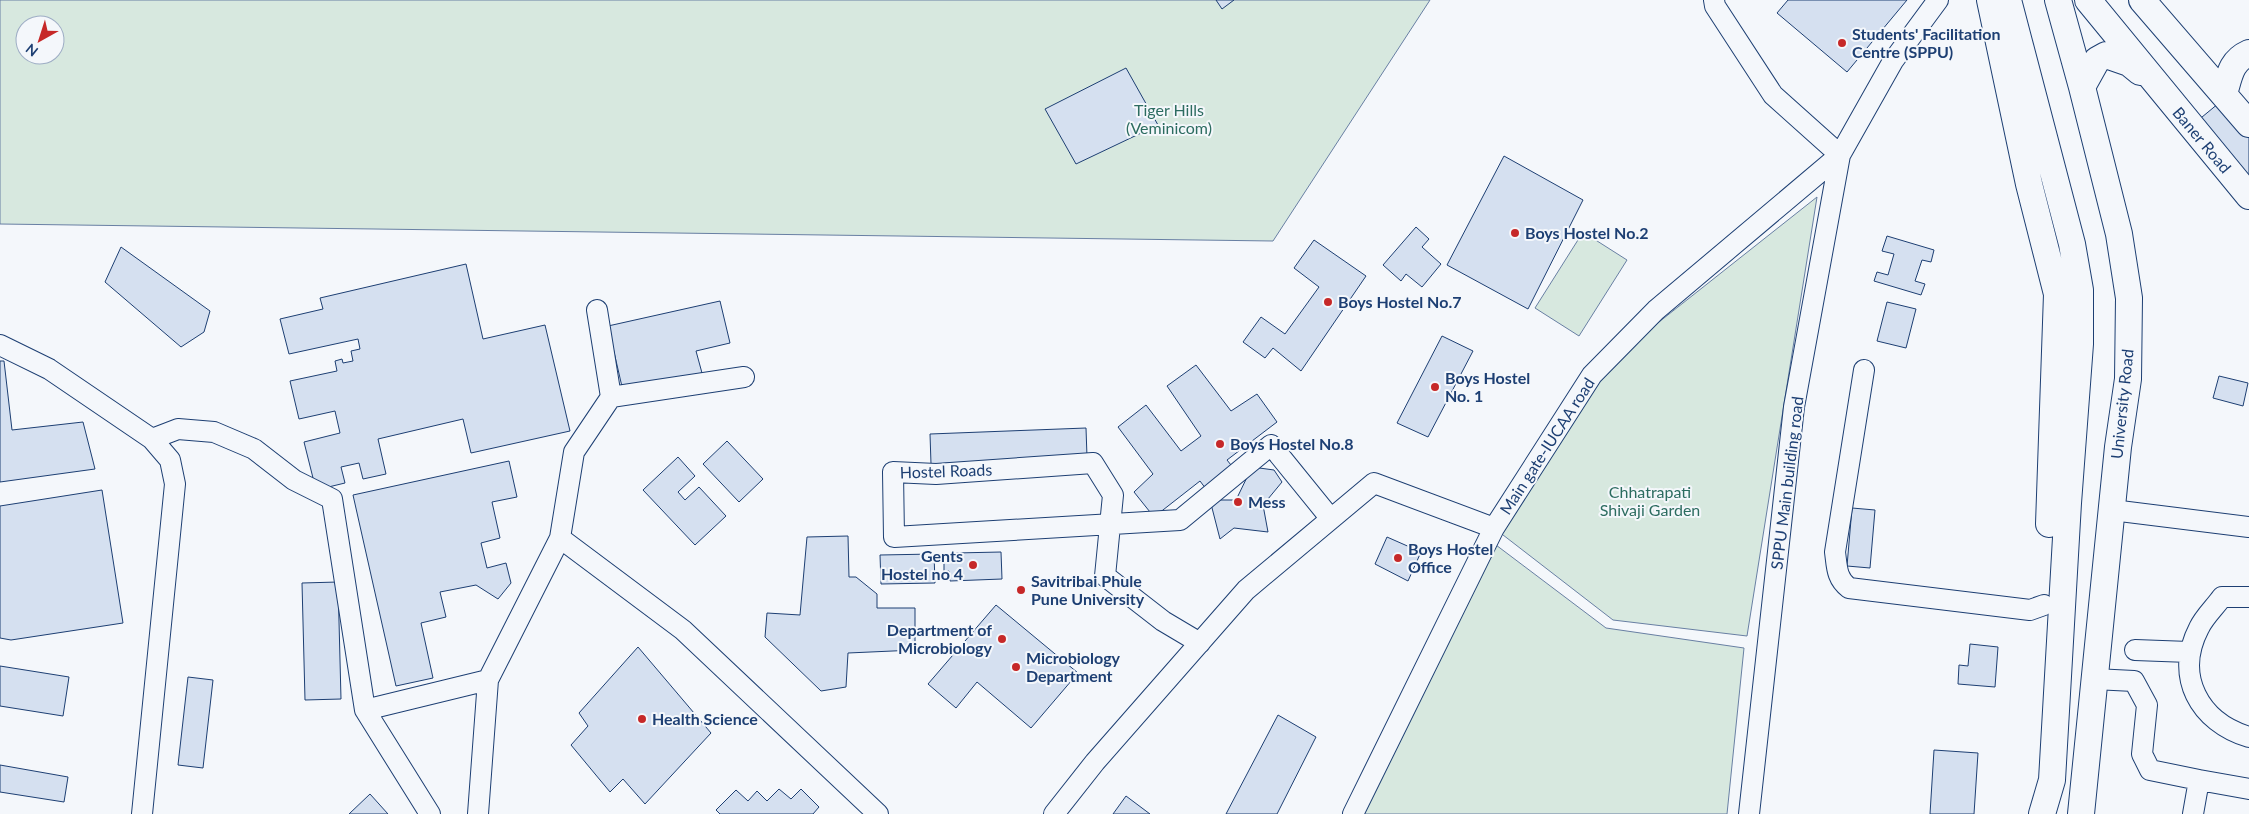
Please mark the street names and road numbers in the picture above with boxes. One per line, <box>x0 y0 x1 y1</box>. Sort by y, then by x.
street label: Baner Road <box>2169 103 2236 177</box>
street label: University Road <box>2106 348 2137 460</box>
street label: Main gate-IUCAA road <box>1495 374 1598 518</box>
street label: SPPU Main building road <box>1766 395 1807 571</box>
street label: Hostel Roads <box>899 459 993 482</box>

